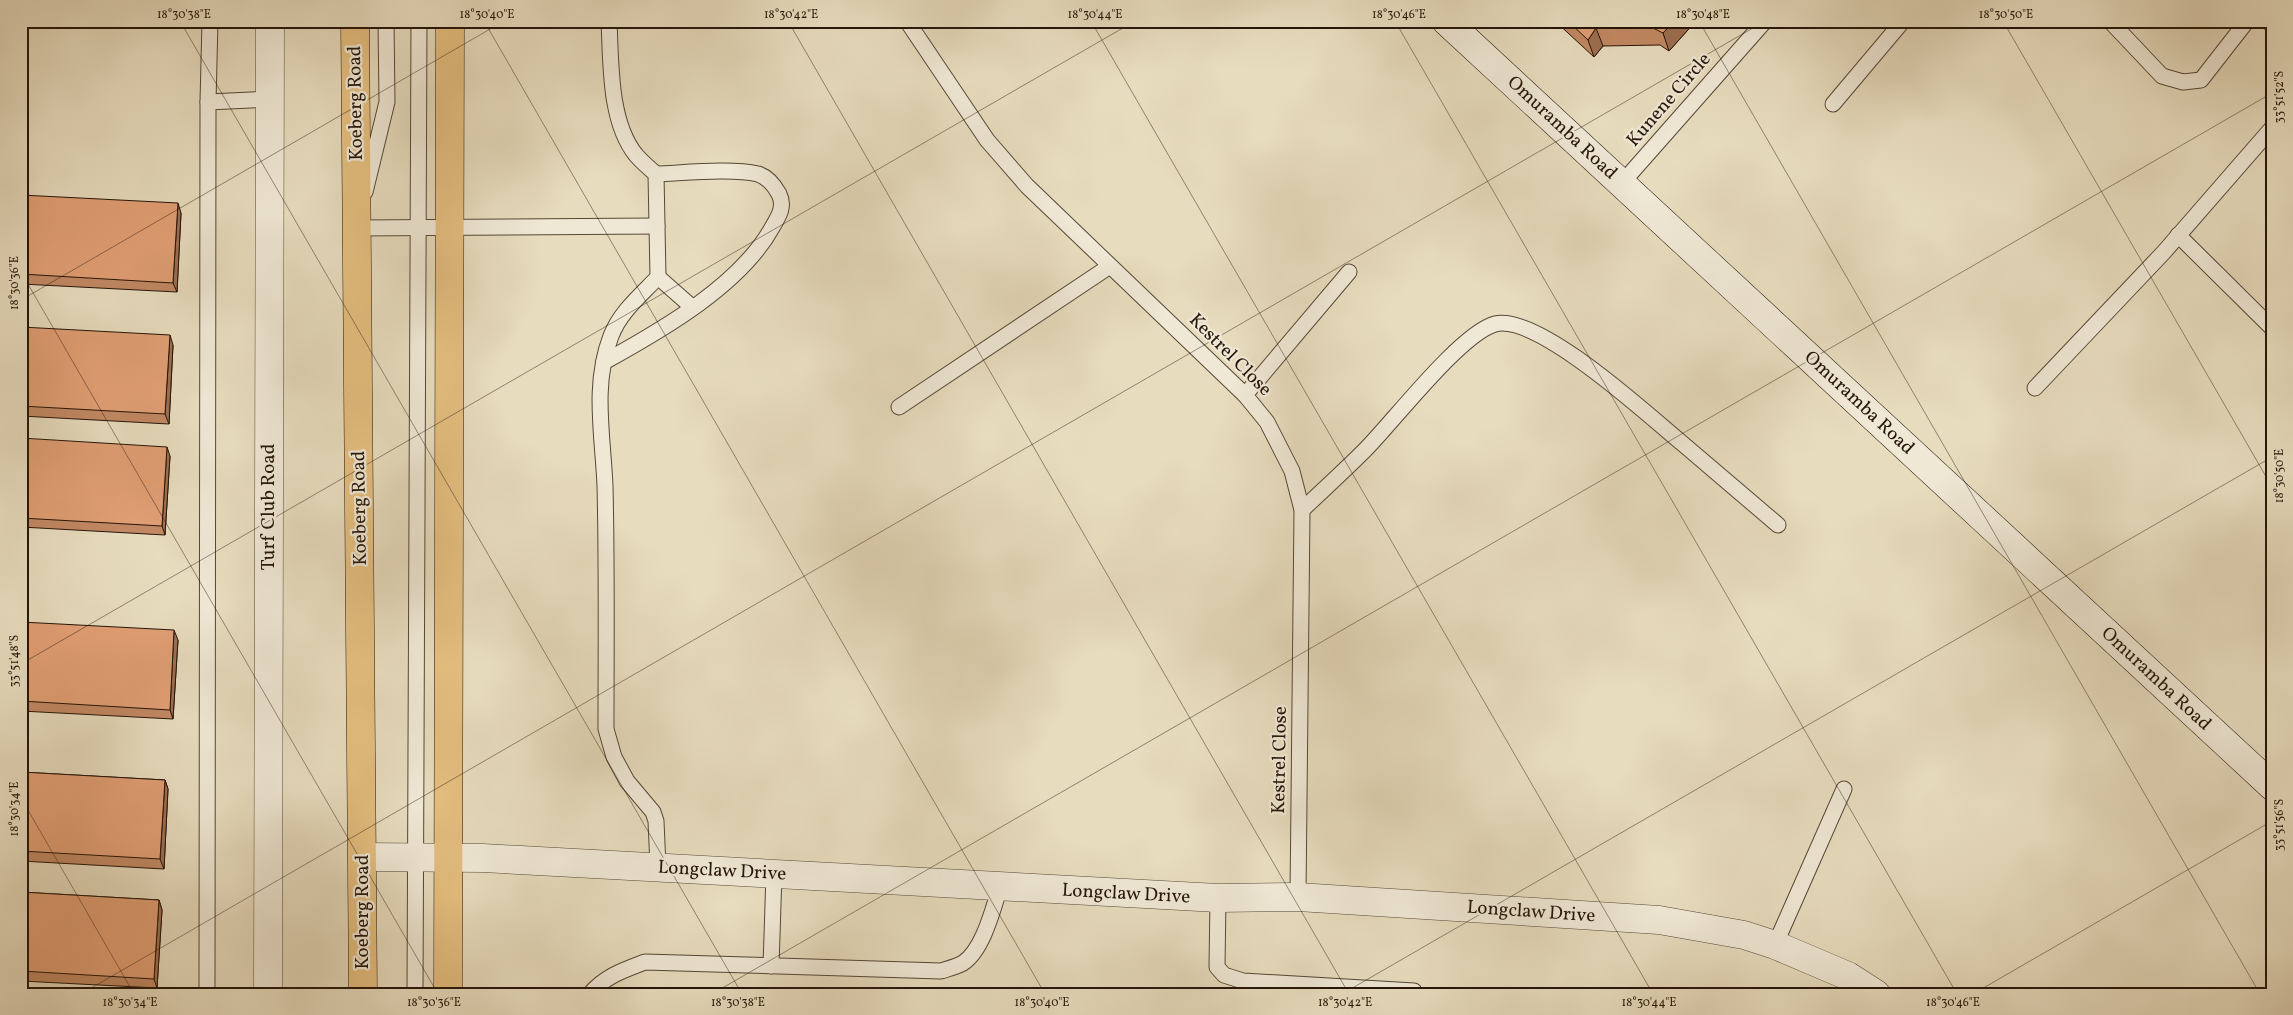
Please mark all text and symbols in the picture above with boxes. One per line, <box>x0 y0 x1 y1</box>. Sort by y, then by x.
text: 18°30'38"E <box>157 7 211 23</box>
text: 18°30'40"E <box>460 7 514 23</box>
text: 18°30'42"E <box>764 7 818 23</box>
text: 18°30'44"E <box>1068 7 1122 23</box>
text: 18°30'46"E <box>1372 7 1426 23</box>
text: 18°30'48"E <box>1676 7 1730 23</box>
text: 18°30'50"E <box>1979 7 2033 23</box>
street label: Koeberg Road <box>342 45 370 161</box>
street label: Kunene Circle <box>1621 47 1717 153</box>
street label: Omuramba Road <box>1501 70 1623 186</box>
text: 33°51'52"S <box>2272 71 2288 123</box>
text: 18°30'36"E <box>7 256 23 310</box>
street label: Kestrel Close <box>1183 308 1277 402</box>
street label: Omuramba Road <box>1798 345 1920 461</box>
street label: Turf Club Road <box>256 444 282 570</box>
text: 18°30'50"E <box>2272 449 2288 503</box>
street label: Koeberg Road <box>346 450 374 566</box>
street label: Omuramba Road <box>2095 621 2217 737</box>
text: 33°51'48"S <box>7 635 23 687</box>
street label: Kestrel Close <box>1266 706 1294 814</box>
text: 18°30'34"E <box>7 782 23 836</box>
text: 33°51'56"S <box>2272 799 2288 851</box>
street label: Koeberg Road <box>350 854 376 970</box>
street label: Longclaw Drive <box>657 855 787 887</box>
street label: Longclaw Drive <box>1061 878 1191 910</box>
street label: Longclaw Drive <box>1466 895 1596 929</box>
text: 18°30'34"E <box>103 995 157 1011</box>
text: 18°30'36"E <box>407 995 461 1011</box>
text: 18°30'38"E <box>711 995 765 1011</box>
text: 18°30'40"E <box>1015 995 1069 1011</box>
text: 18°30'42"E <box>1318 995 1372 1011</box>
text: 18°30'44"E <box>1622 995 1676 1011</box>
text: 18°30'46"E <box>1926 995 1980 1011</box>

